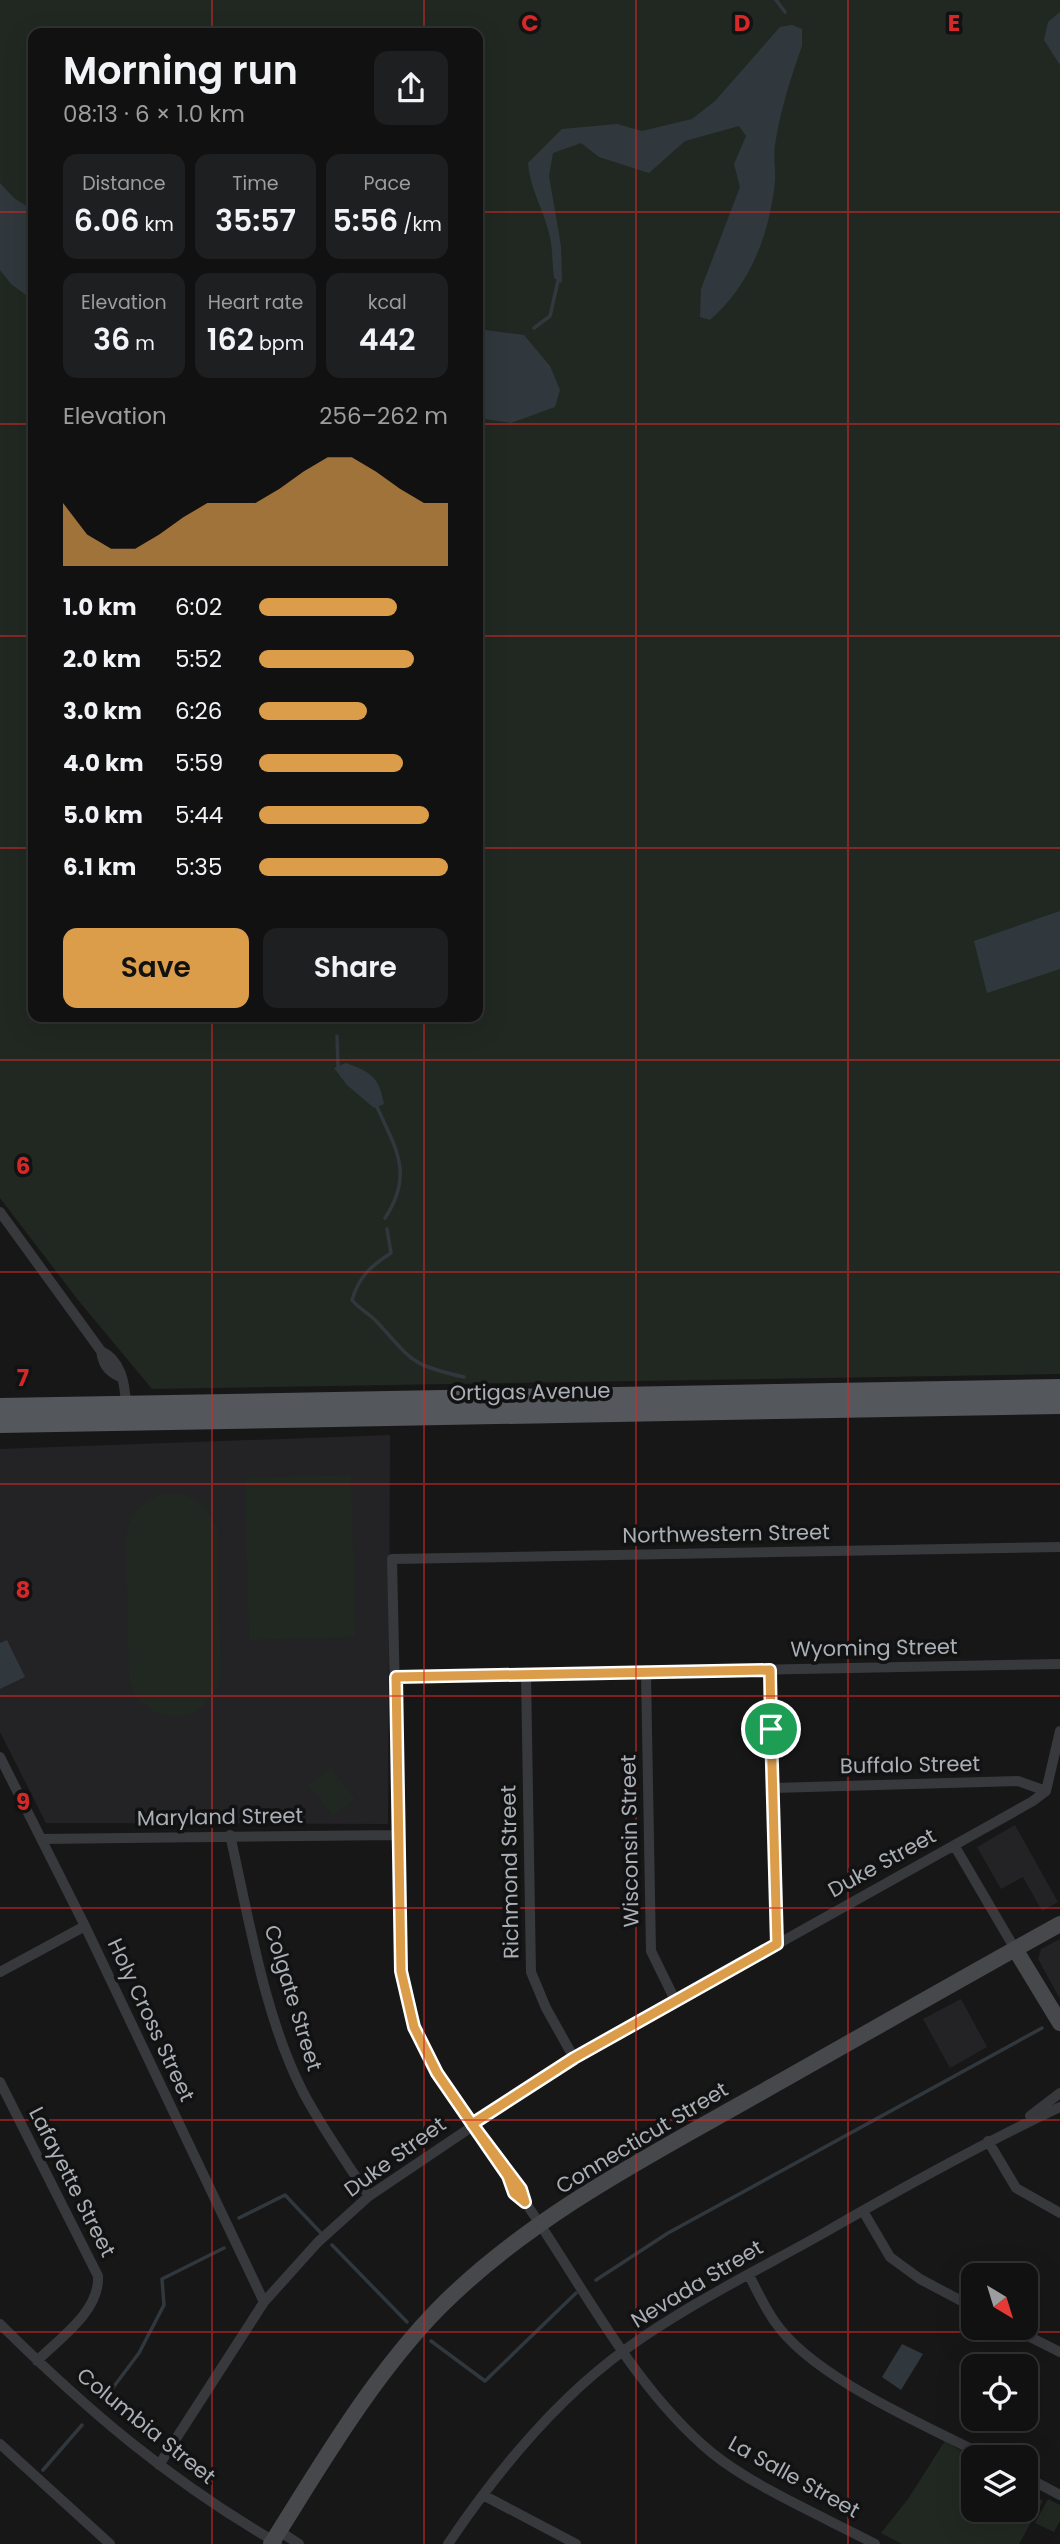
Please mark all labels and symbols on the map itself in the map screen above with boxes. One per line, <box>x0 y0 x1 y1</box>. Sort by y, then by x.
text: C <box>521 7 539 39</box>
text: D <box>734 7 750 39</box>
text: E <box>948 7 960 39</box>
text: 6 <box>16 1150 30 1182</box>
text: 7 <box>17 1362 29 1394</box>
street label: Ortigas Avenue <box>449 1376 611 1407</box>
street label: Northwestern Street <box>622 1517 830 1550</box>
text: 8 <box>16 1574 30 1606</box>
street label: Wyoming Street <box>790 1632 958 1663</box>
pin <box>741 1699 801 1759</box>
street label: Buffalo Street <box>840 1749 980 1780</box>
street label: Wisconsin Street <box>613 1754 646 1928</box>
street label: Richmond Street <box>493 1785 526 1959</box>
text: 9 <box>16 1786 30 1818</box>
street label: Maryland Street <box>137 1801 303 1832</box>
street label: Duke Street <box>823 1821 941 1904</box>
street label: Colgate Street <box>258 1921 329 2074</box>
street label: Holy Cross Street <box>101 1933 202 2106</box>
street label: Connecticut Street <box>550 2075 733 2200</box>
street label: Lafayette Street <box>22 2102 123 2262</box>
street label: Duke Street <box>338 2110 451 2203</box>
street label: Nevada Street <box>625 2233 768 2334</box>
north arrow <box>961 2263 1038 2340</box>
street label: Columbia Street <box>71 2361 222 2491</box>
street label: La Salle Street <box>723 2429 865 2525</box>

